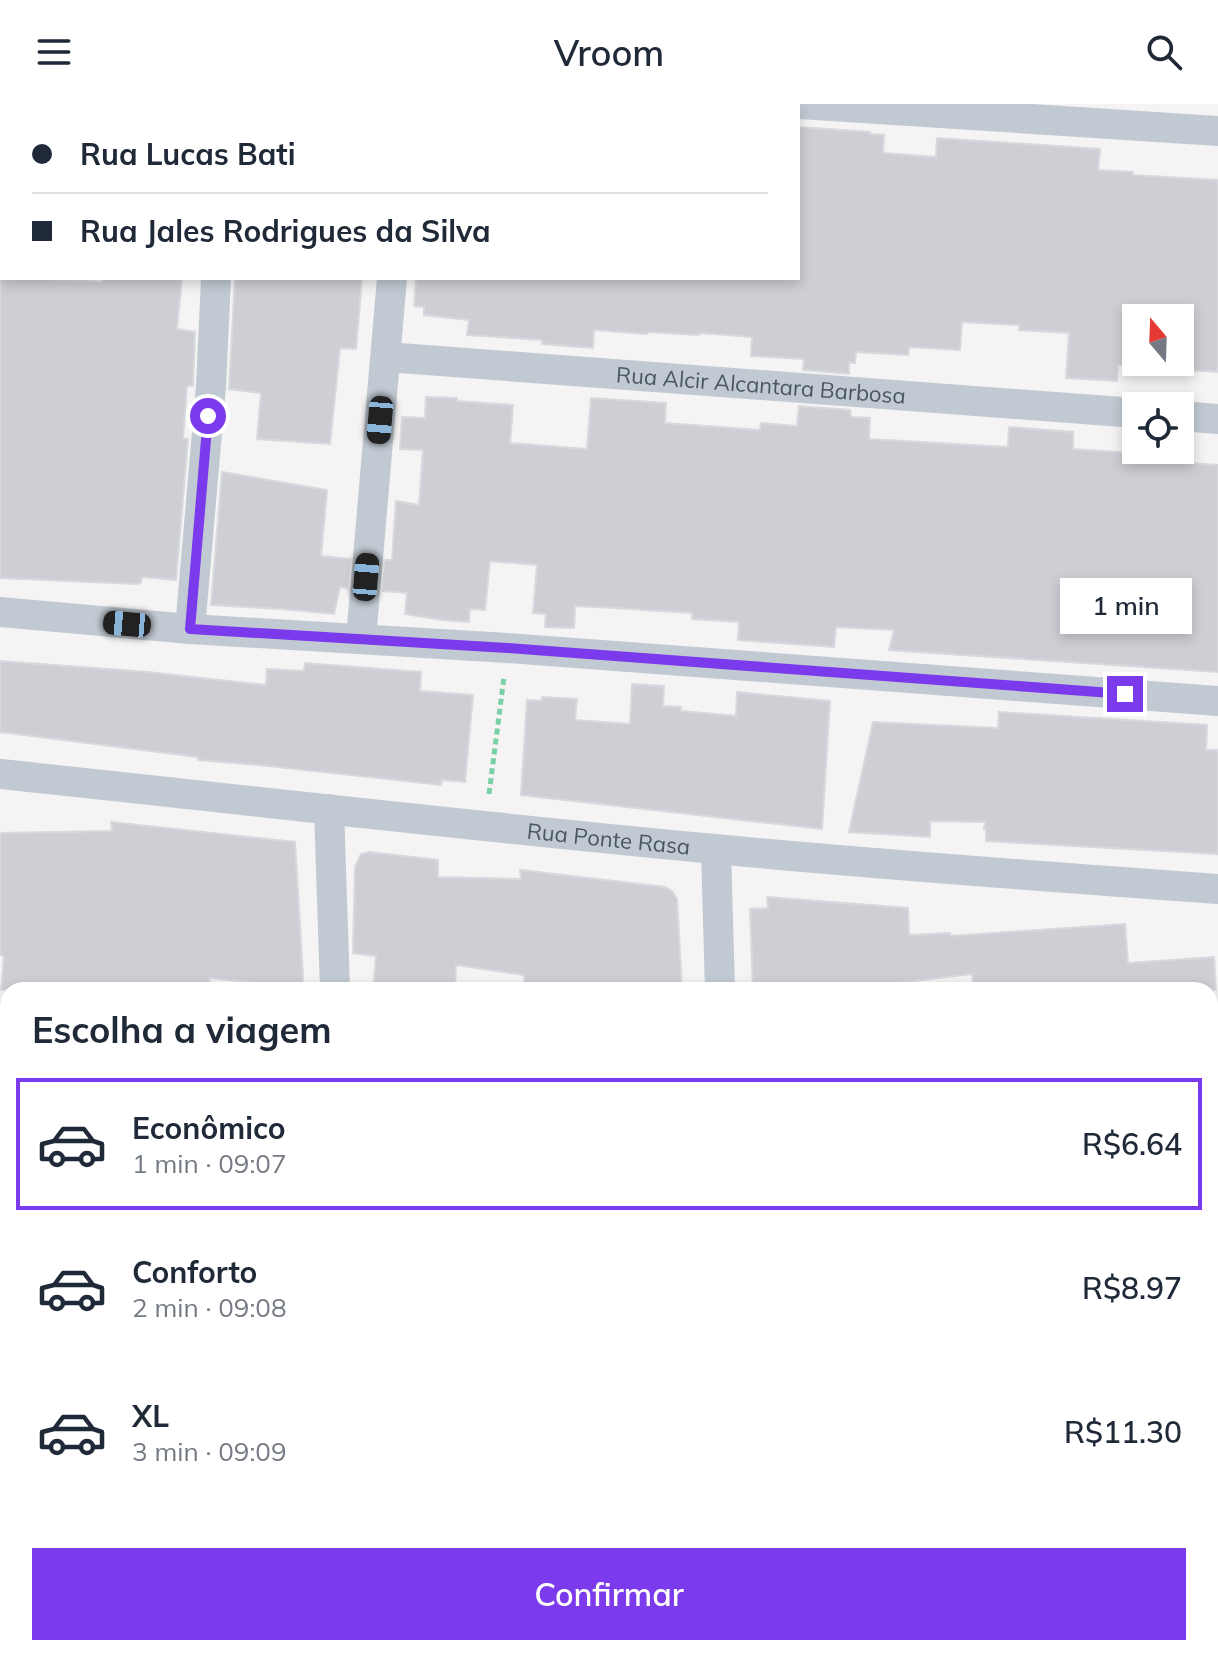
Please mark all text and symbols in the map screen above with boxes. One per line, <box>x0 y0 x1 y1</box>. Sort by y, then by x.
icon: menu <box>32 30 76 74</box>
text: Vroom <box>554 30 664 75</box>
icon: search <box>1142 30 1186 74</box>
text: Rua Lucas Bati <box>80 135 296 173</box>
text: Rua Jales Rodrigues da Silva <box>80 212 491 250</box>
north arrow <box>1122 304 1194 376</box>
map controls <box>1122 304 1194 464</box>
street label: Rua Alcir Alcantara Barbosa <box>615 360 907 410</box>
button: locate <box>1122 392 1194 464</box>
car <box>366 395 394 445</box>
route start <box>190 398 226 434</box>
car <box>352 552 380 602</box>
callout: 1 min <box>1059 578 1191 634</box>
text: 1 min <box>1092 589 1160 622</box>
car <box>102 610 152 638</box>
route end <box>1107 676 1143 712</box>
street label: Rua Ponte Rasa <box>526 817 692 861</box>
text: Escolha a viagem <box>32 1007 332 1052</box>
icon: car <box>36 1108 108 1180</box>
text: Econômico <box>132 1109 286 1147</box>
text: R$6.64 <box>1082 1125 1182 1163</box>
text: 1 min · 09:07 <box>132 1147 287 1180</box>
icon: car <box>36 1252 108 1324</box>
text: Conforto <box>132 1253 257 1291</box>
text: R$8.97 <box>1082 1269 1182 1307</box>
text: 2 min · 09:08 <box>132 1291 287 1324</box>
icon: car <box>36 1396 108 1468</box>
text: XL <box>132 1397 169 1435</box>
text: R$11.30 <box>1064 1413 1182 1451</box>
text: 3 min · 09:09 <box>132 1435 287 1468</box>
button: Confirmar <box>32 1548 1186 1640</box>

